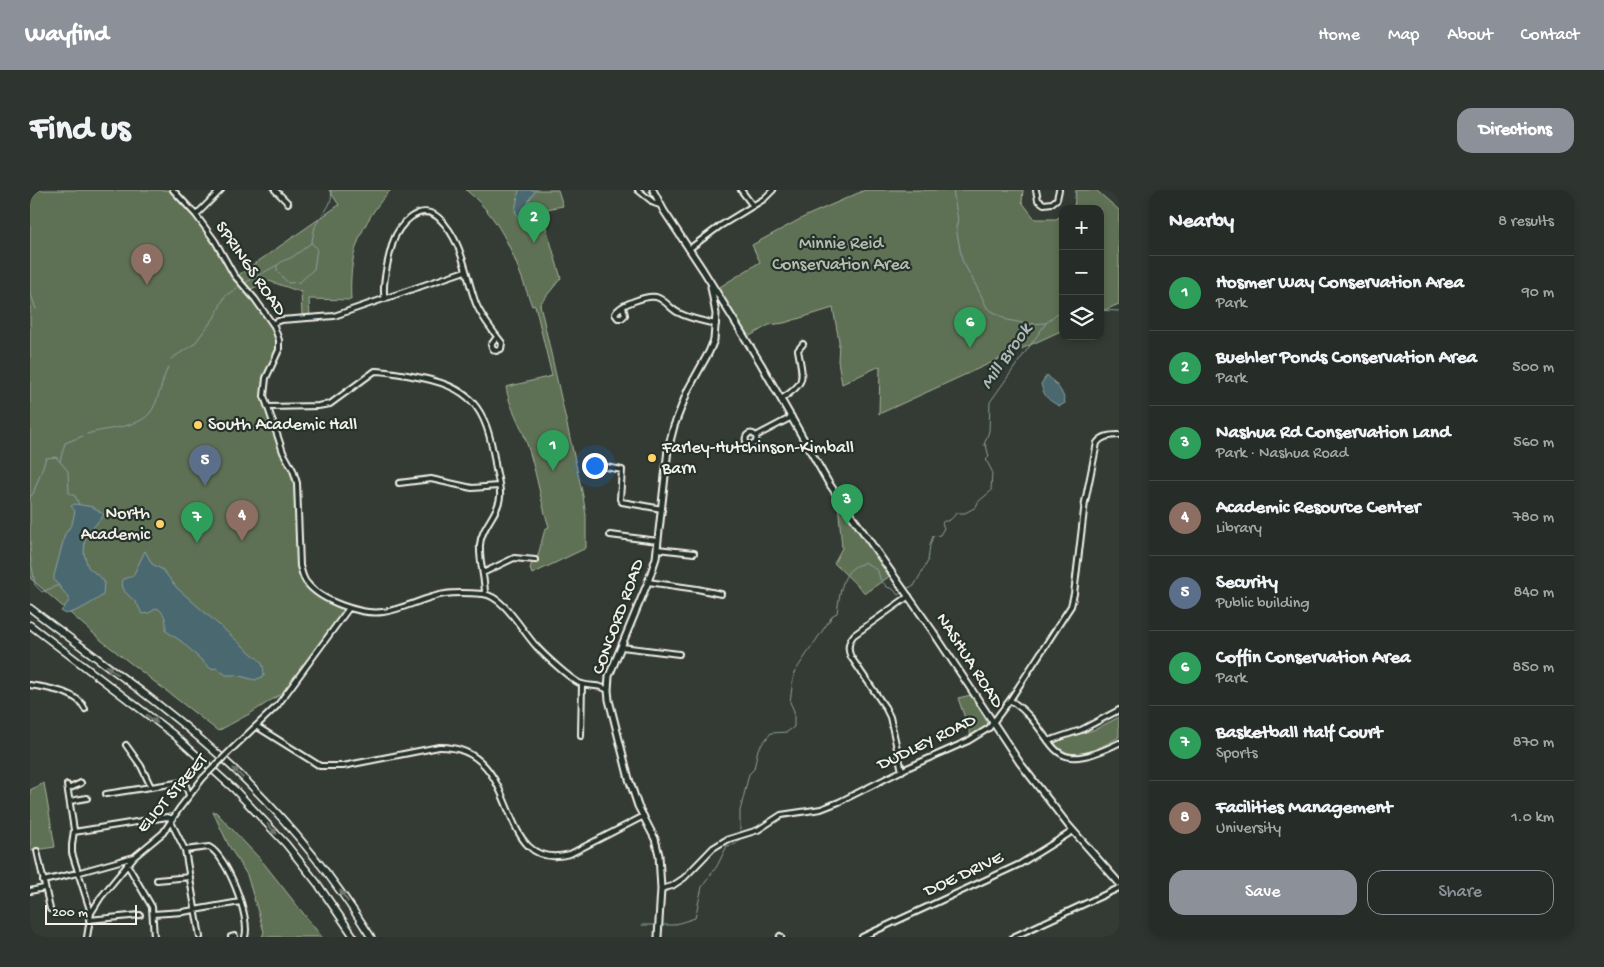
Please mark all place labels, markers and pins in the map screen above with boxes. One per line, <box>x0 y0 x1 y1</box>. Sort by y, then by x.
pin: 2 <box>518 202 550 243</box>
pin: 8 <box>131 244 163 285</box>
pin: 6 <box>954 307 986 348</box>
place label: South Academic Hall <box>208 415 357 436</box>
marker: South Academic Hall <box>192 419 204 431</box>
pin: 1 <box>537 430 569 471</box>
place label: Farley-Hutchinson-Kimball Barn <box>661 438 854 480</box>
pin: 5 <box>189 445 221 486</box>
marker: Farley-Hutchinson-Kimball Barn <box>646 452 658 464</box>
pin: 3 <box>831 484 863 525</box>
pin: 4 <box>226 500 258 541</box>
pin: 7 <box>181 502 213 543</box>
place label: North Academic <box>81 504 151 546</box>
marker: North Academic <box>154 518 166 530</box>

